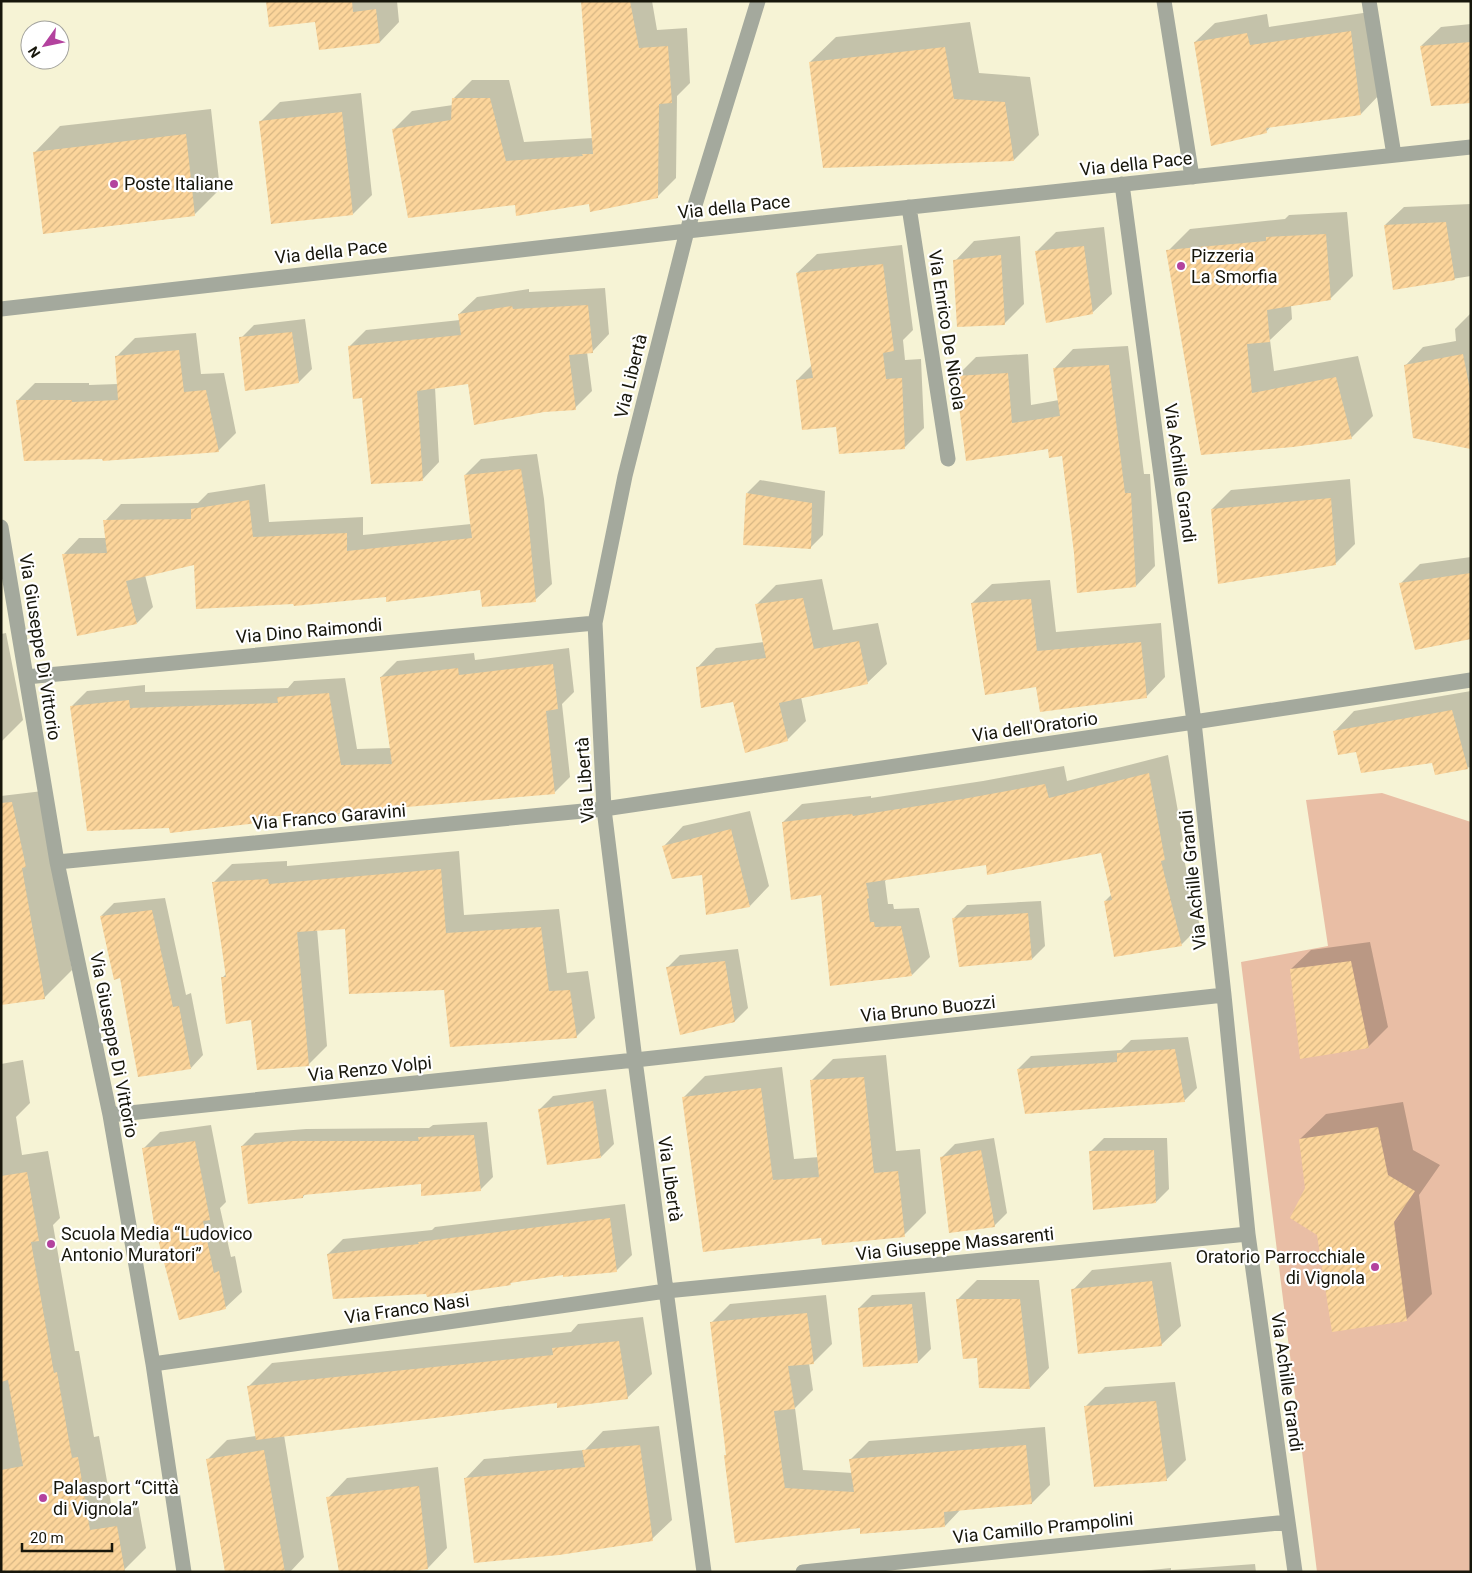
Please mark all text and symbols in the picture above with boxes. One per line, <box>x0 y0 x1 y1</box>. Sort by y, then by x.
north arrow <box>20 20 70 70</box>
text: N <box>25 44 44 61</box>
street label: Via della Pace <box>1079 147 1193 180</box>
place label: Poste Italiane <box>124 173 233 194</box>
marker: Poste Italiane <box>108 178 120 190</box>
street label: Via della Pace <box>677 190 791 223</box>
street label: Via della Pace <box>274 235 388 268</box>
place label: Pizzeria La Smorfia <box>1191 245 1278 287</box>
street label: Via Enrico De Nicola <box>924 248 971 411</box>
marker: Pizzeria La Smorfia <box>1175 260 1187 272</box>
street label: Via Libertà <box>610 332 651 420</box>
street label: Via Achille Grandi <box>1160 402 1201 544</box>
street label: Via Giuseppe Di Vittorio <box>15 552 66 742</box>
street label: Via Dino Raimondi <box>235 614 383 647</box>
street label: Via dell'Oratorio <box>971 707 1099 746</box>
street label: Via Libertà <box>571 736 598 824</box>
street label: Via Franco Garavini <box>251 799 407 834</box>
street label: Via Achille Grandi <box>1175 809 1210 951</box>
street label: Via Giuseppe Di Vittorio <box>86 950 143 1140</box>
street label: Via Bruno Buozzi <box>859 991 996 1026</box>
street label: Via Renzo Volpi <box>307 1052 433 1085</box>
street label: Via Libertà <box>654 1135 687 1223</box>
place label: Scuola Media “Ludovico Antonio Muratori” <box>61 1223 253 1265</box>
street label: Via Giuseppe Massarenti <box>855 1223 1055 1264</box>
marker: Scuola Media “Ludovico Antonio Muratori” <box>45 1238 57 1250</box>
place label: Oratorio Parrocchiale di Vignola <box>1196 1246 1365 1288</box>
marker: Oratorio Parrocchiale di Vignola <box>1369 1261 1381 1273</box>
street label: Via Franco Nasi <box>343 1289 471 1328</box>
street label: Via Achille Grandi <box>1267 1311 1308 1453</box>
place label: Palasport “Città di Vignola” <box>53 1477 179 1519</box>
marker: Palasport “Città di Vignola” <box>37 1492 49 1504</box>
street label: Via Camillo Prampolini <box>952 1508 1134 1547</box>
scale bar <box>22 1520 112 1552</box>
text: 20 m <box>30 1529 64 1547</box>

